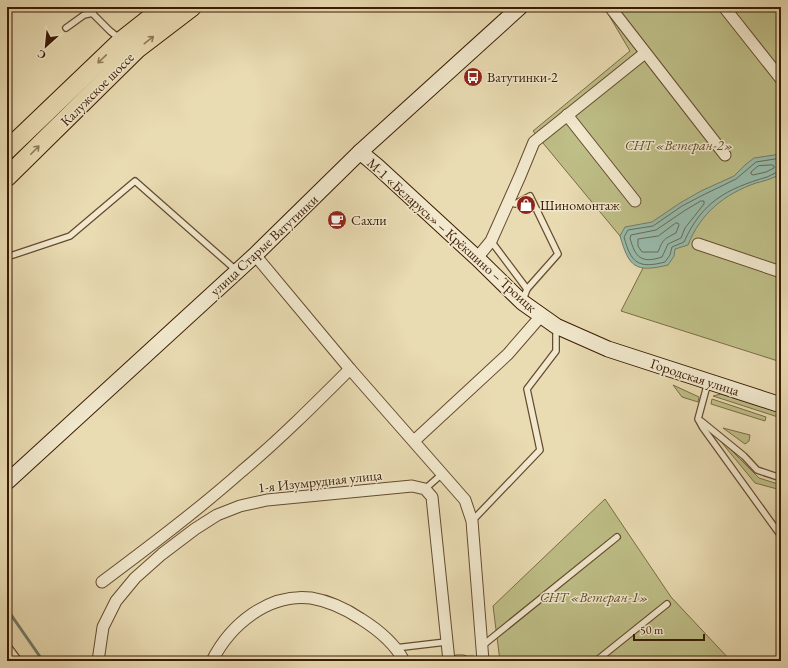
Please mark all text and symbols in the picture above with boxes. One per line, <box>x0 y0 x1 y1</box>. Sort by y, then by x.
north arrow <box>26 26 66 66</box>
one-way arrow <box>143 36 154 45</box>
text: С <box>35 47 48 63</box>
street label: Калужское шоссе <box>56 48 138 130</box>
one-way arrow <box>97 54 107 64</box>
bus stop icon: Ватутинки-2 <box>462 66 484 88</box>
place label: Ватутинки-2 <box>487 68 558 86</box>
park label: СНТ «Ветеран-2» <box>625 136 733 154</box>
one-way arrow <box>30 145 40 155</box>
street label: М-1 «Беларусь» – Крёкшино – Троицк <box>363 154 541 316</box>
street label: улица Старые Ватутинки <box>206 190 322 300</box>
shop icon: Шиномонтаж <box>515 194 537 216</box>
place label: Шиномонтаж <box>540 196 620 214</box>
cafe icon: Сахли <box>326 209 348 231</box>
place label: Сахли <box>351 211 387 229</box>
street label: Городская улица <box>648 354 742 400</box>
street label: 1-я Изумрудная улица <box>257 465 383 496</box>
park label: СНТ «Ветеран-1» <box>540 588 648 606</box>
scale bar <box>634 616 704 642</box>
text: 50 m <box>640 622 664 638</box>

